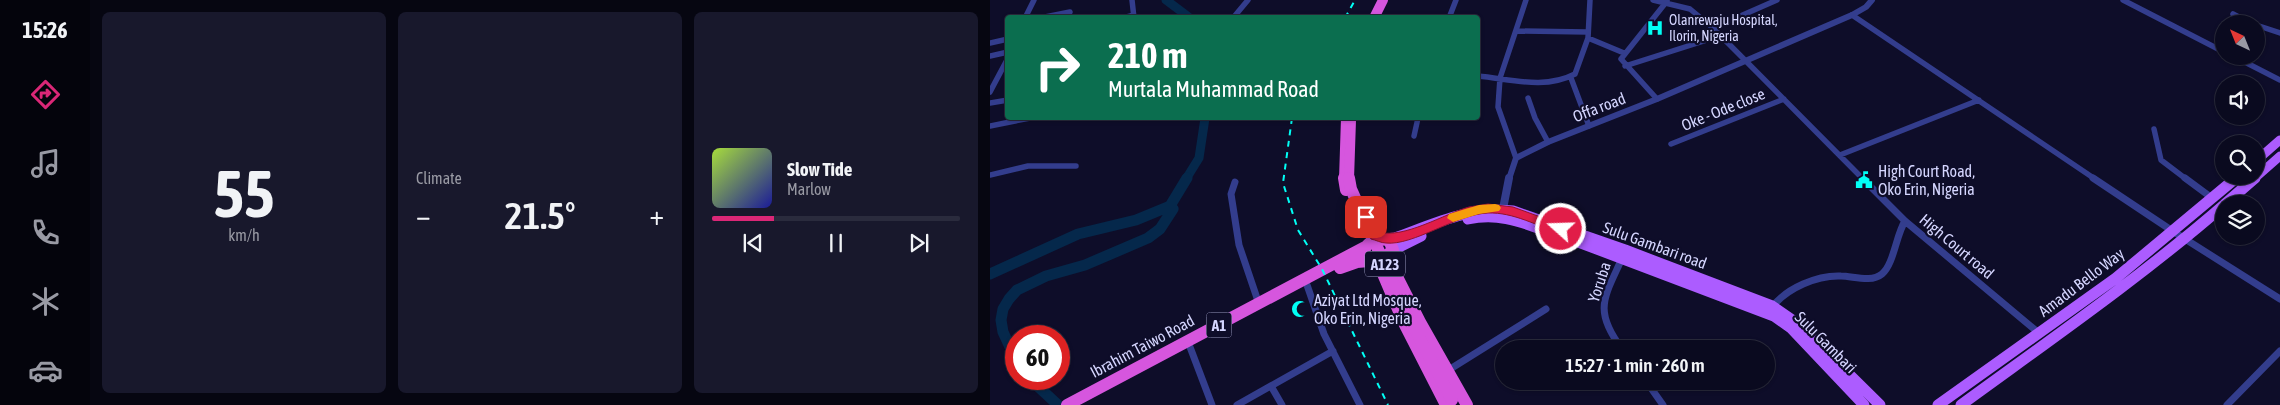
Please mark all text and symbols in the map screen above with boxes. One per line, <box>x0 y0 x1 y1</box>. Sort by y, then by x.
place label: Olanrewaju Hospital, Ilorin, Nigeria <box>1669 12 1777 44</box>
north arrow <box>2215 15 2265 65</box>
map controls <box>2215 15 2265 245</box>
text: 15:26 <box>22 17 68 43</box>
hospital icon: Olanrewaju Hospital, Ilorin, Nigeria <box>1645 18 1665 38</box>
icon: right <box>1025 35 1090 100</box>
text: 210 m <box>1108 35 1187 75</box>
button: sound <box>2215 75 2265 125</box>
text: Murtala Muhammad Road <box>1108 76 1319 102</box>
icon: directions <box>28 77 63 112</box>
street label: Oke - Ode close <box>1679 84 1767 134</box>
street label: Offa road <box>1570 89 1628 125</box>
button: search <box>2215 135 2265 185</box>
icon: music <box>28 146 63 181</box>
text: 55 <box>213 156 275 231</box>
text: Slow Tide <box>787 158 852 180</box>
place label: High Court Road, Oko Erin, Nigeria <box>1878 162 1975 199</box>
text: Climate <box>416 169 462 187</box>
public building icon: High Court Road, Oko Erin, Nigeria <box>1854 170 1874 190</box>
text: Marlow <box>787 180 831 198</box>
text: 21.5° <box>505 194 575 237</box>
button: layers <box>2215 195 2265 245</box>
pin <box>1345 196 1387 238</box>
text: − <box>416 199 431 231</box>
text: + <box>649 199 664 231</box>
position arrow <box>1534 202 1586 254</box>
icon: arrive <box>1352 203 1380 231</box>
street label: High Court road <box>1916 210 1998 283</box>
icon: phone <box>28 215 63 250</box>
street label: Sulu Gambari road <box>1601 218 1709 272</box>
text: km/h <box>228 226 260 244</box>
icon: previous <box>739 229 767 257</box>
icon: pause <box>822 229 850 257</box>
icon: next <box>905 229 933 257</box>
street label: Amadu Bello Way <box>2035 244 2128 321</box>
road number: A123 <box>1365 252 1405 276</box>
street label: Yoruba <box>1584 260 1614 304</box>
icon: climate <box>28 284 63 319</box>
place label: Aziyat Ltd Mosque, Oko Erin, Nigeria <box>1314 291 1422 328</box>
mosque icon: Aziyat Ltd Mosque, Oko Erin, Nigeria <box>1290 299 1310 319</box>
street label: Sulu Gambari <box>1792 308 1860 376</box>
street label: Ibrahim Taiwo Road <box>1087 311 1197 381</box>
road number: A1 <box>1206 312 1232 338</box>
speed limit sign: 60 <box>1005 325 1070 390</box>
icon: car <box>28 353 63 388</box>
text: 15:27 · 1 min · 260 m <box>1565 354 1705 376</box>

